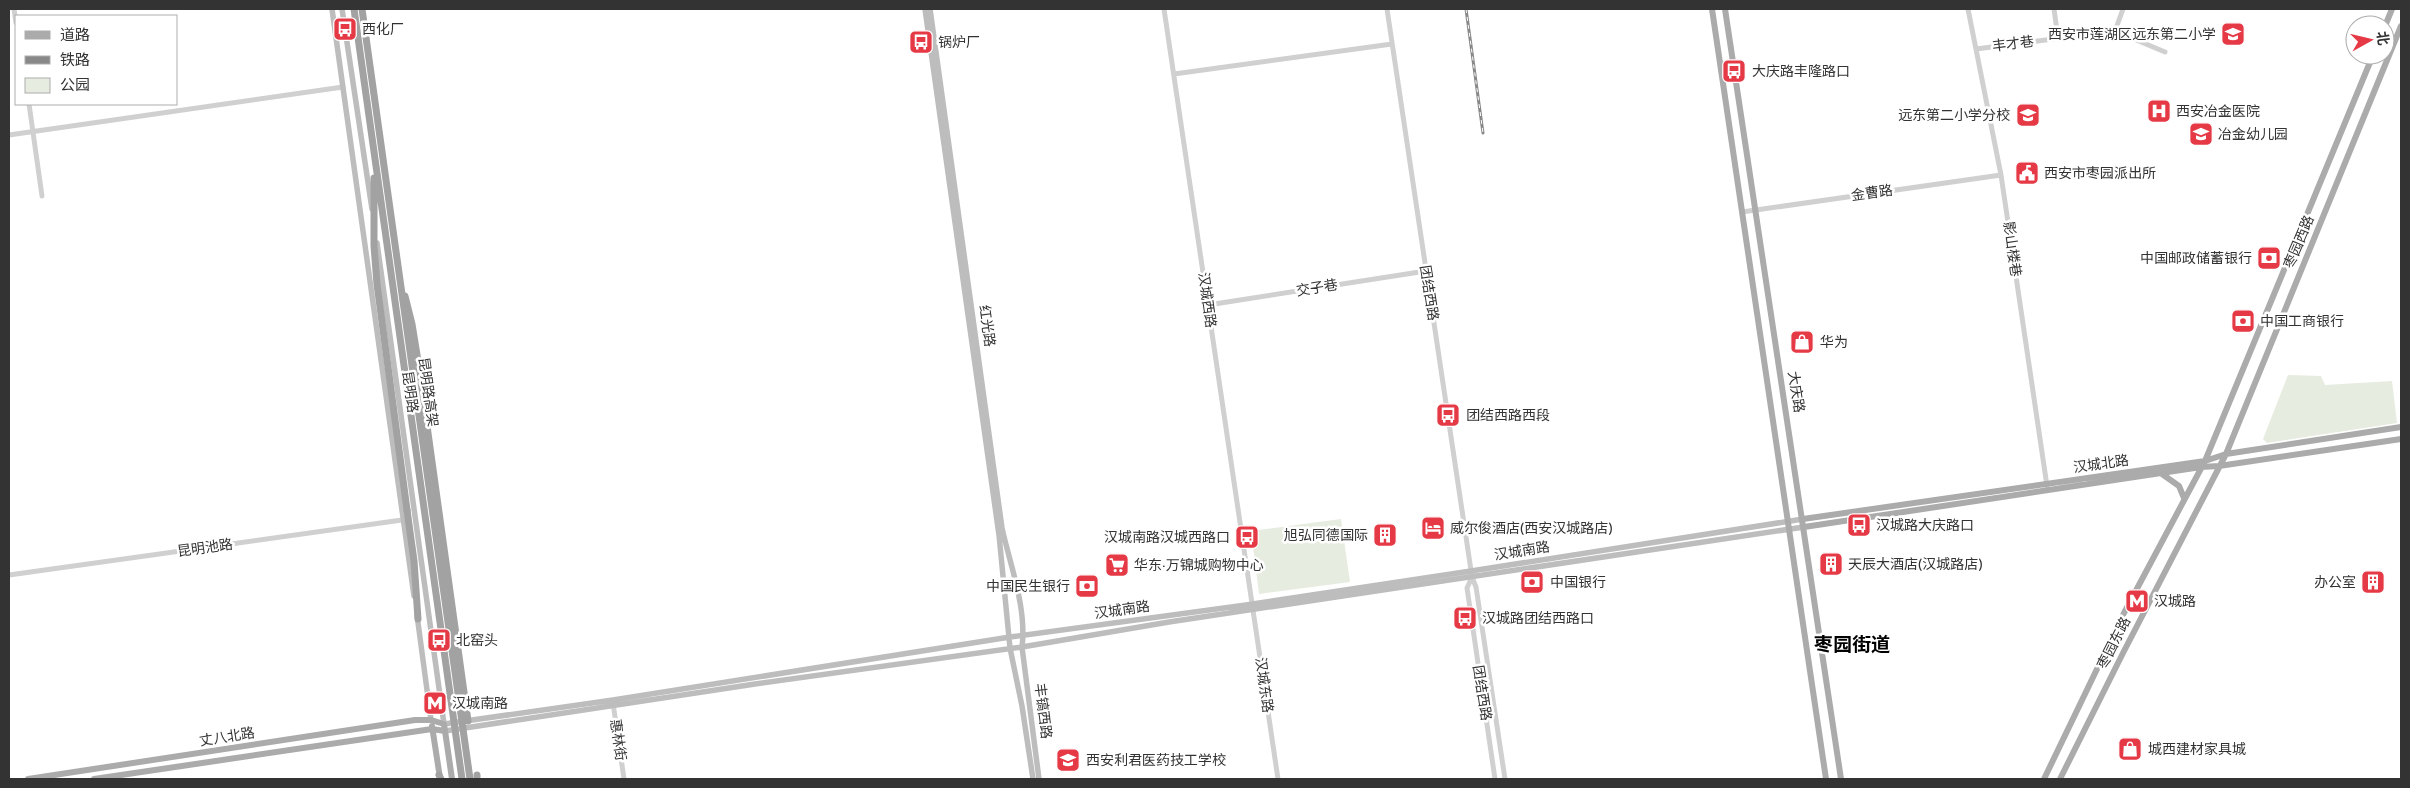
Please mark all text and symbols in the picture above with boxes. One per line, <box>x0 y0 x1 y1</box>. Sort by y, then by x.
legend <box>15 15 178 105</box>
north arrow <box>2345 15 2395 65</box>
bus stop icon: 西化厂 <box>332 16 358 42</box>
place label: 西化厂 <box>362 21 404 38</box>
school or university icon: 西安市莲湖区远东第二小学 <box>2220 21 2246 47</box>
text: 道路 <box>60 26 90 44</box>
place label: 西安市莲湖区远东第二小学 <box>2048 26 2216 43</box>
bus stop icon: 锅炉厂 <box>908 29 934 55</box>
text: 北 <box>2373 30 2392 46</box>
street label: 丰才巷 <box>1991 33 2035 55</box>
place label: 锅炉厂 <box>938 34 980 51</box>
text: 铁路 <box>60 51 90 69</box>
bus stop icon: 大庆路丰隆路口 <box>1721 58 1747 84</box>
place label: 大庆路丰隆路口 <box>1752 63 1850 80</box>
text: 公园 <box>60 76 90 94</box>
hospital icon: 西安冶金医院 <box>2146 98 2172 124</box>
school or university icon: 远东第二小学分校 <box>2015 102 2041 128</box>
place label: 西安冶金医院 <box>2176 103 2260 120</box>
place label: 远东第二小学分校 <box>1898 107 2010 124</box>
school or university icon: 冶金幼儿园 <box>2188 121 2214 147</box>
place label: 冶金幼儿园 <box>2218 126 2288 143</box>
public building icon: 西安市枣园派出所 <box>2014 160 2040 186</box>
place label: 西安市枣园派出所 <box>2044 165 2156 182</box>
street label: 金曹路 <box>1850 182 1894 204</box>
street label: 枣园西路 <box>2280 213 2318 271</box>
street label: 影山楼巷 <box>2000 220 2024 278</box>
bank icon: 中国邮政储蓄银行 <box>2256 245 2282 271</box>
place label: 中国邮政储蓄银行 <box>2140 250 2252 267</box>
street label: 团结西路 <box>1416 264 1442 322</box>
street label: 汉城西路 <box>1195 271 1219 329</box>
street label: 交子巷 <box>1295 276 1339 300</box>
street label: 红光路 <box>976 304 998 348</box>
bank icon: 中国工商银行 <box>2230 308 2256 334</box>
place label: 中国工商银行 <box>2260 313 2344 330</box>
shop icon: 华为 <box>1789 329 1815 355</box>
place label: 华为 <box>1820 334 1848 351</box>
street label: 昆明路高架 <box>415 356 441 428</box>
street label: 昆明路 <box>399 370 421 414</box>
street label: 大庆路 <box>1784 370 1808 414</box>
bus stop icon: 团结西路西段 <box>1435 402 1461 428</box>
place label: 团结西路西段 <box>1466 407 1550 424</box>
street label: 汉城北路 <box>2072 452 2130 476</box>
bus stop icon: 汉城路大庆路口 <box>1846 512 1872 538</box>
hotel icon: 威尔俊酒店(西安汉城路店) <box>1420 515 1446 541</box>
place label: 汉城路大庆路口 <box>1876 517 1974 534</box>
place label: 威尔俊酒店(西安汉城路店) <box>1450 520 1613 537</box>
building icon: 旭弘同德国际 <box>1372 522 1398 548</box>
bus stop icon: 汉城南路汉城西路口 <box>1234 524 1260 550</box>
place label: 旭弘同德国际 <box>1284 527 1368 544</box>
place label: 汉城南路汉城西路口 <box>1104 529 1230 546</box>
street label: 昆明池路 <box>176 536 234 560</box>
street label: 汉城南路 <box>1493 538 1551 564</box>
building icon: 天辰大酒店(汉城路店) <box>1818 551 1844 577</box>
supermarket icon: 华东·万锦城购物中心 <box>1104 552 1130 578</box>
place label: 天辰大酒店(汉城路店) <box>1848 556 1983 573</box>
place label: 华东·万锦城购物中心 <box>1134 557 1264 574</box>
bank icon: 中国银行 <box>1519 569 1545 595</box>
building icon: 办公室 <box>2360 569 2386 595</box>
bank icon: 中国民生银行 <box>1074 573 1100 599</box>
place label: 中国银行 <box>1550 574 1606 591</box>
place label: 办公室 <box>2314 574 2356 591</box>
place label: 中国民生银行 <box>986 578 1070 595</box>
metro station icon: 汉城路 <box>2124 588 2150 614</box>
place label: 汉城路 <box>2154 593 2196 610</box>
street label: 汉城南路 <box>1093 598 1151 622</box>
bus stop icon: 汉城路团结西路口 <box>1452 605 1478 631</box>
place label: 汉城路团结西路口 <box>1482 610 1594 627</box>
street label: 枣园东路 <box>2094 614 2134 672</box>
bus stop icon: 北窑头 <box>426 627 452 653</box>
place label: 北窑头 <box>456 632 498 649</box>
district label: 枣园街道 <box>1814 634 1890 656</box>
street label: 汉城东路 <box>1252 656 1276 714</box>
street label: 团结西路 <box>1469 664 1495 722</box>
street label: 丰镐西路 <box>1031 682 1055 740</box>
metro station icon: 汉城南路 <box>422 690 448 716</box>
place label: 汉城南路 <box>452 695 508 712</box>
street label: 惠林街 <box>607 718 629 762</box>
street label: 丈八北路 <box>198 724 256 750</box>
shop icon: 城西建材家具城 <box>2117 736 2143 762</box>
place label: 城西建材家具城 <box>2148 741 2246 758</box>
school or university icon: 西安利君医药技工学校 <box>1055 747 1081 773</box>
place label: 西安利君医药技工学校 <box>1086 752 1226 769</box>

